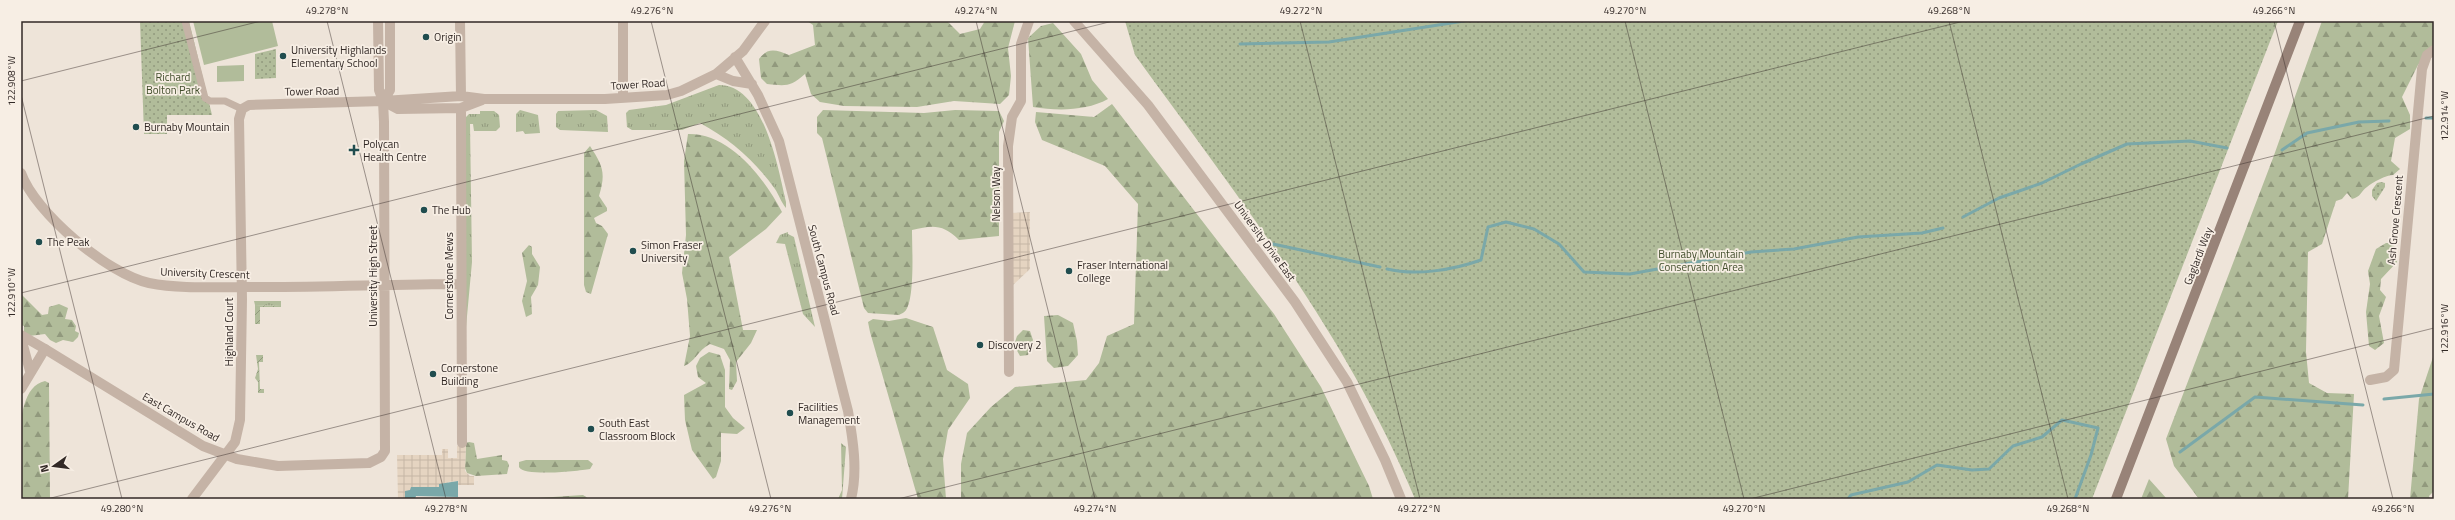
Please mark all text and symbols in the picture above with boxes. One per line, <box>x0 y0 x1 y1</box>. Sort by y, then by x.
text: 49.278°N <box>306 3 348 18</box>
text: 49.276°N <box>631 3 673 18</box>
text: 49.274°N <box>955 3 997 18</box>
text: 49.272°N <box>1280 3 1322 18</box>
text: 49.270°N <box>1604 3 1646 18</box>
text: 49.268°N <box>1928 3 1970 18</box>
text: 49.266°N <box>2253 3 2295 18</box>
place label: Origin <box>434 29 462 45</box>
marker: Origin <box>421 32 431 42</box>
place label: University Highlands Elementary School <box>291 42 386 71</box>
marker: University Highlands Elementary School <box>278 51 288 61</box>
text: 122.908°W <box>4 56 19 106</box>
park label: Richard Bolton Park <box>146 69 201 98</box>
street label: Tower Road <box>610 74 666 94</box>
street label: Tower Road <box>285 83 340 99</box>
text: 122.914°W <box>2437 91 2452 141</box>
place label: Burnaby Mountain <box>144 119 230 135</box>
marker: Burnaby Mountain <box>131 122 141 132</box>
place label: Polycan Health Centre <box>363 136 427 165</box>
marker: Polycan Health Centre <box>348 144 360 156</box>
street label: Nelson Way <box>988 166 1004 222</box>
street label: Ash Grove Crescent <box>2383 174 2407 265</box>
street label: University Drive East <box>1230 197 1300 285</box>
place label: The Hub <box>432 202 471 218</box>
marker: The Hub <box>419 205 429 215</box>
street label: South Campus Road <box>804 223 844 317</box>
street label: Gaglardi Way <box>2180 224 2217 287</box>
street label: University High Street <box>365 225 381 327</box>
street label: Cornerstone Mews <box>441 232 457 320</box>
place label: The Peak <box>47 234 90 250</box>
marker: The Peak <box>34 237 44 247</box>
place label: Simon Fraser University <box>641 237 702 266</box>
marker: Simon Fraser University <box>628 246 638 256</box>
park label: Burnaby Mountain Conservation Area <box>1658 246 1744 275</box>
place label: Fraser International College <box>1077 257 1168 286</box>
street label: University Crescent <box>160 263 250 283</box>
marker: Fraser International College <box>1064 266 1074 276</box>
text: 122.910°W <box>4 268 19 318</box>
street label: Highland Court <box>221 297 237 366</box>
text: 122.916°W <box>2437 304 2452 354</box>
place label: Discovery 2 <box>988 337 1042 353</box>
marker: Discovery 2 <box>975 340 985 350</box>
place label: Cornerstone Building <box>441 360 498 389</box>
marker: Cornerstone Building <box>428 369 438 379</box>
street label: East Campus Road <box>139 388 223 446</box>
place label: Facilities Management <box>798 399 860 428</box>
marker: Facilities Management <box>785 408 795 418</box>
place label: South East Classroom Block <box>599 415 676 444</box>
marker: South East Classroom Block <box>586 424 596 434</box>
north arrow <box>34 446 74 486</box>
text: N <box>36 463 53 474</box>
text: 49.280°N <box>101 501 143 516</box>
text: 49.278°N <box>425 501 467 516</box>
text: 49.276°N <box>749 501 791 516</box>
text: 49.274°N <box>1074 501 1116 516</box>
text: 49.272°N <box>1398 501 1440 516</box>
text: 49.270°N <box>1723 501 1765 516</box>
text: 49.268°N <box>2047 501 2089 516</box>
text: 49.266°N <box>2372 501 2414 516</box>

